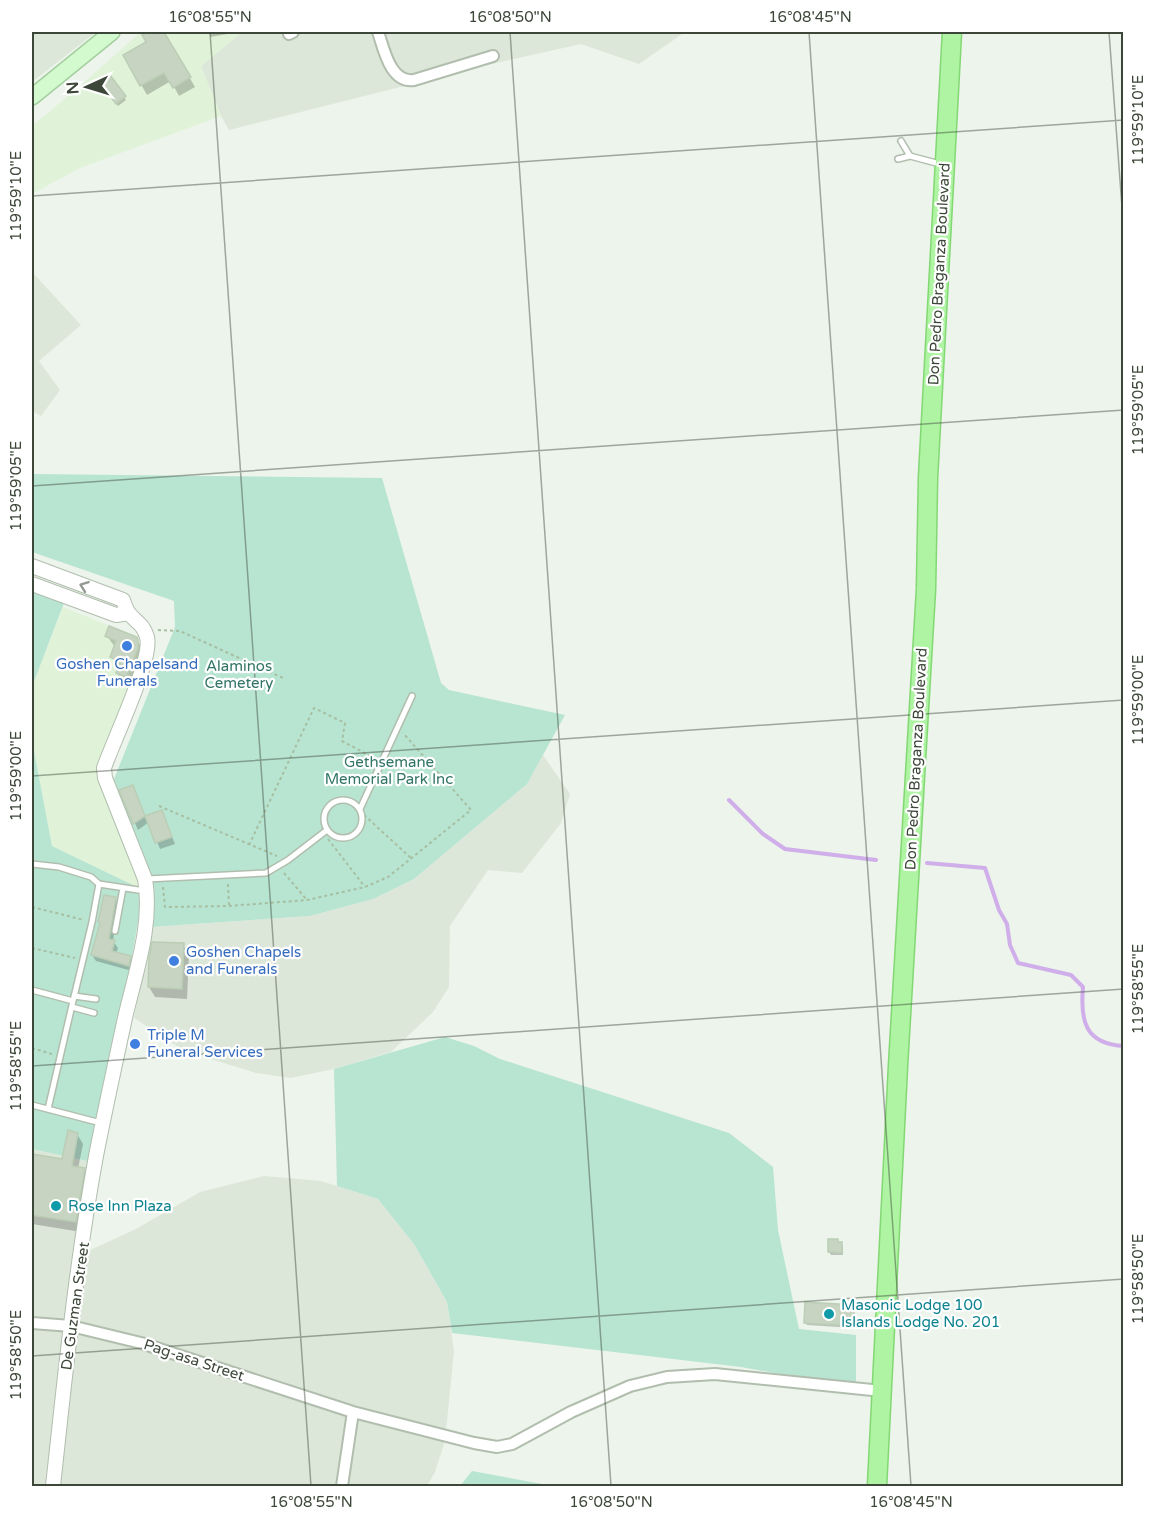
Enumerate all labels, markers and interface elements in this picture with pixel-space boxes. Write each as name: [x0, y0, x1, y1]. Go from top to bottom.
text: 16°08'55"N: [168, 8, 252, 26]
text: 16°08'50"N: [468, 8, 552, 26]
text: 16°08'45"N: [768, 8, 852, 26]
north arrow: [57, 57, 117, 117]
text: 119°59'10"E: [1129, 75, 1147, 165]
text: N: [63, 81, 83, 95]
text: 119°59'10"E: [7, 151, 25, 241]
street label: Don Pedro Braganza Boulevard: [924, 162, 954, 386]
text: 119°59'05"E: [1129, 365, 1147, 455]
text: 119°59'05"E: [7, 441, 25, 531]
one-way arrow: [79, 580, 90, 593]
marker: Goshen Chapelsand Funerals: [120, 639, 134, 653]
street label: Don Pedro Braganza Boulevard: [901, 647, 931, 871]
place label: Goshen Chapelsand Funerals: [56, 655, 198, 690]
text: 119°59'00"E: [1129, 655, 1147, 745]
park label: Alaminos Cemetery: [205, 657, 273, 692]
text: 119°59'00"E: [7, 731, 25, 821]
park label: Gethsemane Memorial Park Inc: [325, 753, 453, 788]
place label: Goshen Chapels and Funerals: [186, 943, 301, 978]
text: 119°58'55"E: [1129, 944, 1147, 1034]
marker: Goshen Chapels and Funerals: [167, 954, 181, 968]
text: 119°58'55"E: [7, 1021, 25, 1111]
place label: Triple M Funeral Services: [147, 1026, 263, 1061]
marker: Triple M Funeral Services: [128, 1037, 142, 1051]
place label: Rose Inn Plaza: [68, 1197, 172, 1215]
marker: Rose Inn Plaza: [49, 1199, 63, 1213]
text: 119°58'50"E: [1129, 1234, 1147, 1324]
street label: De Guzman Street: [57, 1240, 93, 1371]
place label: Masonic Lodge 100 Islands Lodge No. 201: [841, 1296, 1000, 1331]
marker: Masonic Lodge 100 Islands Lodge No. 201: [822, 1307, 836, 1321]
text: 119°58'50"E: [7, 1310, 25, 1400]
street label: Pag-asa Street: [142, 1335, 247, 1385]
text: 16°08'55"N: [269, 1493, 353, 1511]
text: 16°08'50"N: [569, 1493, 653, 1511]
text: 16°08'45"N: [869, 1493, 953, 1511]

